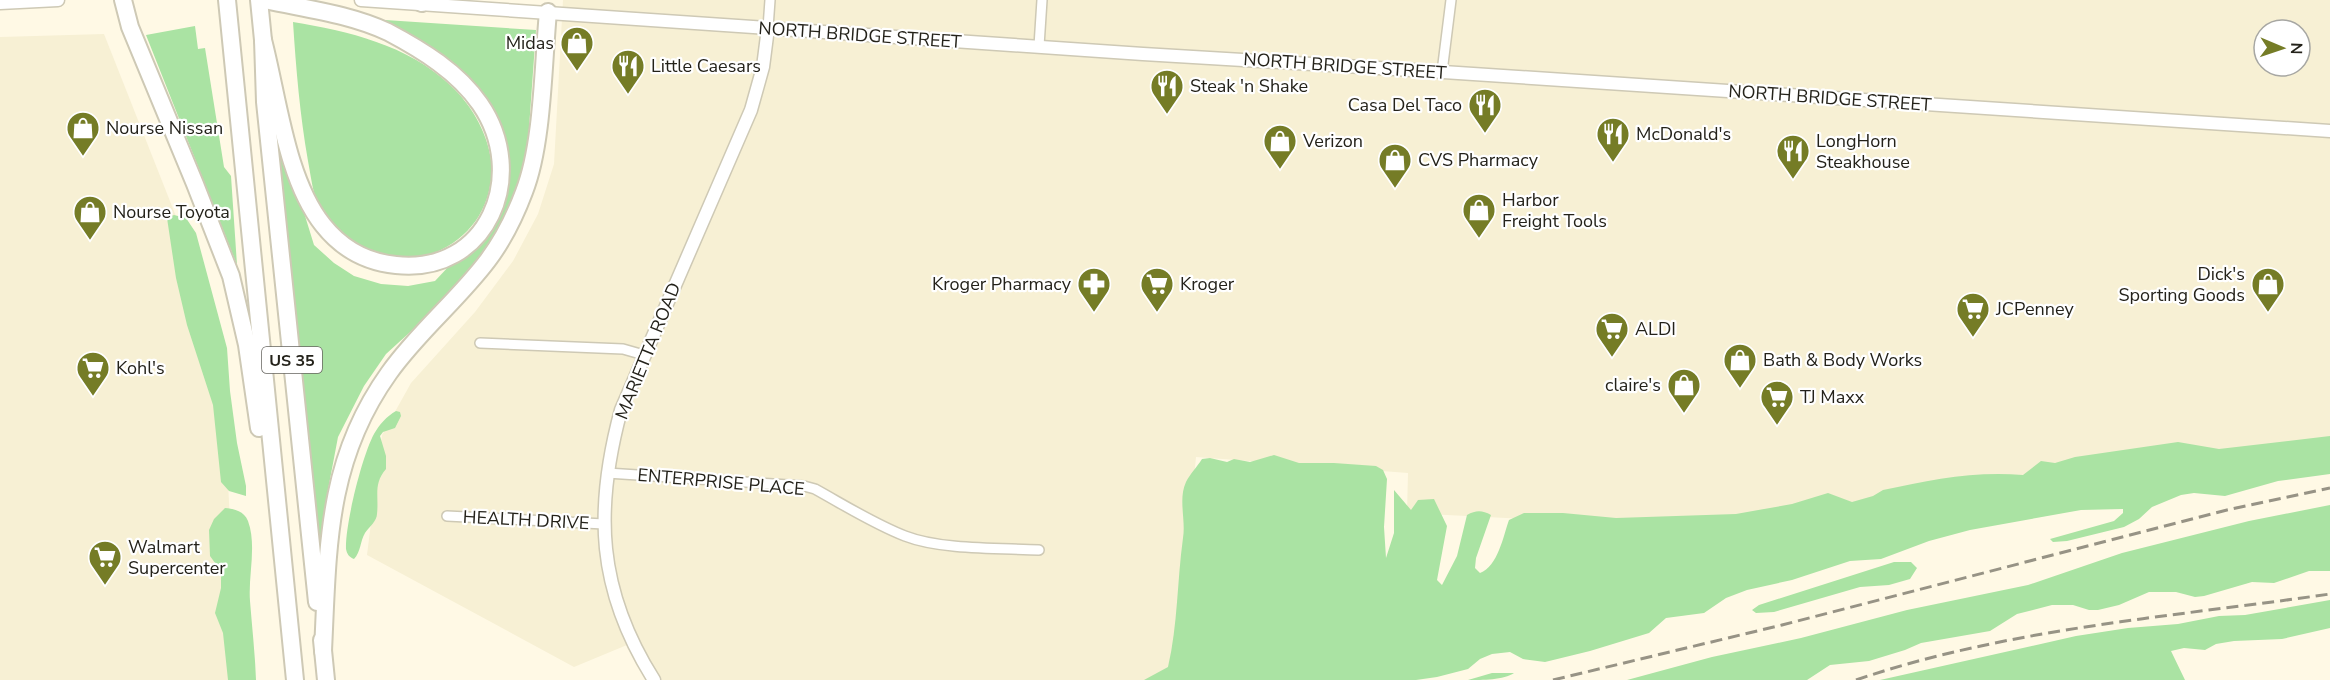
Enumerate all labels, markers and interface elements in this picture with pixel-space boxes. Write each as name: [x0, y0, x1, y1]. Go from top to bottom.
street label: NORTH BRIDGE STREET: [758, 16, 963, 54]
north arrow: [2252, 18, 2312, 78]
shop icon: Midas: [559, 25, 595, 72]
place label: Midas: [506, 31, 554, 55]
text: N: [2285, 42, 2307, 55]
street label: NORTH BRIDGE STREET: [1243, 47, 1448, 85]
restaurant icon: Little Caesars: [610, 48, 646, 95]
place label: Little Caesars: [651, 54, 761, 78]
restaurant icon: Steak 'n Shake: [1149, 68, 1185, 115]
place label: Steak 'n Shake: [1190, 74, 1308, 98]
street label: NORTH BRIDGE STREET: [1728, 79, 1933, 117]
restaurant icon: Casa Del Taco: [1467, 87, 1503, 134]
place label: Casa Del Taco: [1348, 93, 1462, 117]
shop icon: Nourse Nissan: [65, 110, 101, 157]
place label: Nourse Nissan: [106, 116, 223, 140]
restaurant icon: McDonald's: [1595, 116, 1631, 163]
place label: McDonald's: [1636, 122, 1731, 146]
shop icon: Verizon: [1262, 123, 1298, 170]
place label: Verizon: [1302, 129, 1363, 153]
place label: LongHorn Steakhouse: [1816, 129, 1910, 174]
restaurant icon: LongHorn Steakhouse: [1775, 133, 1811, 180]
shop icon: CVS Pharmacy: [1377, 142, 1413, 189]
place label: CVS Pharmacy: [1418, 148, 1539, 172]
place label: Harbor Freight Tools: [1502, 188, 1607, 233]
shop icon: Harbor Freight Tools: [1461, 192, 1497, 239]
shop icon: Nourse Toyota: [72, 194, 108, 241]
place label: Nourse Toyota: [113, 200, 230, 224]
place label: Dick's Sporting Goods: [2118, 262, 2245, 307]
pharmacy icon: Kroger Pharmacy: [1076, 266, 1112, 313]
supermarket icon: Kroger: [1139, 266, 1175, 313]
shop icon: Dick's Sporting Goods: [2250, 266, 2286, 313]
place label: Kroger Pharmacy: [932, 272, 1072, 296]
place label: Kroger: [1180, 272, 1235, 296]
street label: MARIETTA ROAD: [610, 279, 686, 423]
supermarket icon: JCPenney: [1955, 291, 1991, 338]
place label: JCPenney: [1995, 297, 2074, 321]
supermarket icon: ALDI: [1594, 311, 1630, 358]
place label: ALDI: [1635, 317, 1676, 341]
shop icon: Bath & Body Works: [1722, 342, 1758, 389]
road number: US 35: [262, 347, 322, 373]
place label: Bath & Body Works: [1763, 348, 1922, 372]
supermarket icon: Kohl's: [75, 350, 111, 397]
place label: Kohl's: [116, 356, 165, 380]
shop icon: claire's: [1666, 367, 1702, 414]
place label: claire's: [1605, 373, 1661, 397]
supermarket icon: TJ Maxx: [1759, 379, 1795, 426]
place label: TJ Maxx: [1800, 385, 1865, 409]
street label: ENTERPRISE PLACE: [636, 463, 806, 501]
street label: HEALTH DRIVE: [462, 505, 590, 535]
place label: Walmart Supercenter: [128, 535, 226, 580]
supermarket icon: Walmart Supercenter: [87, 539, 123, 586]

